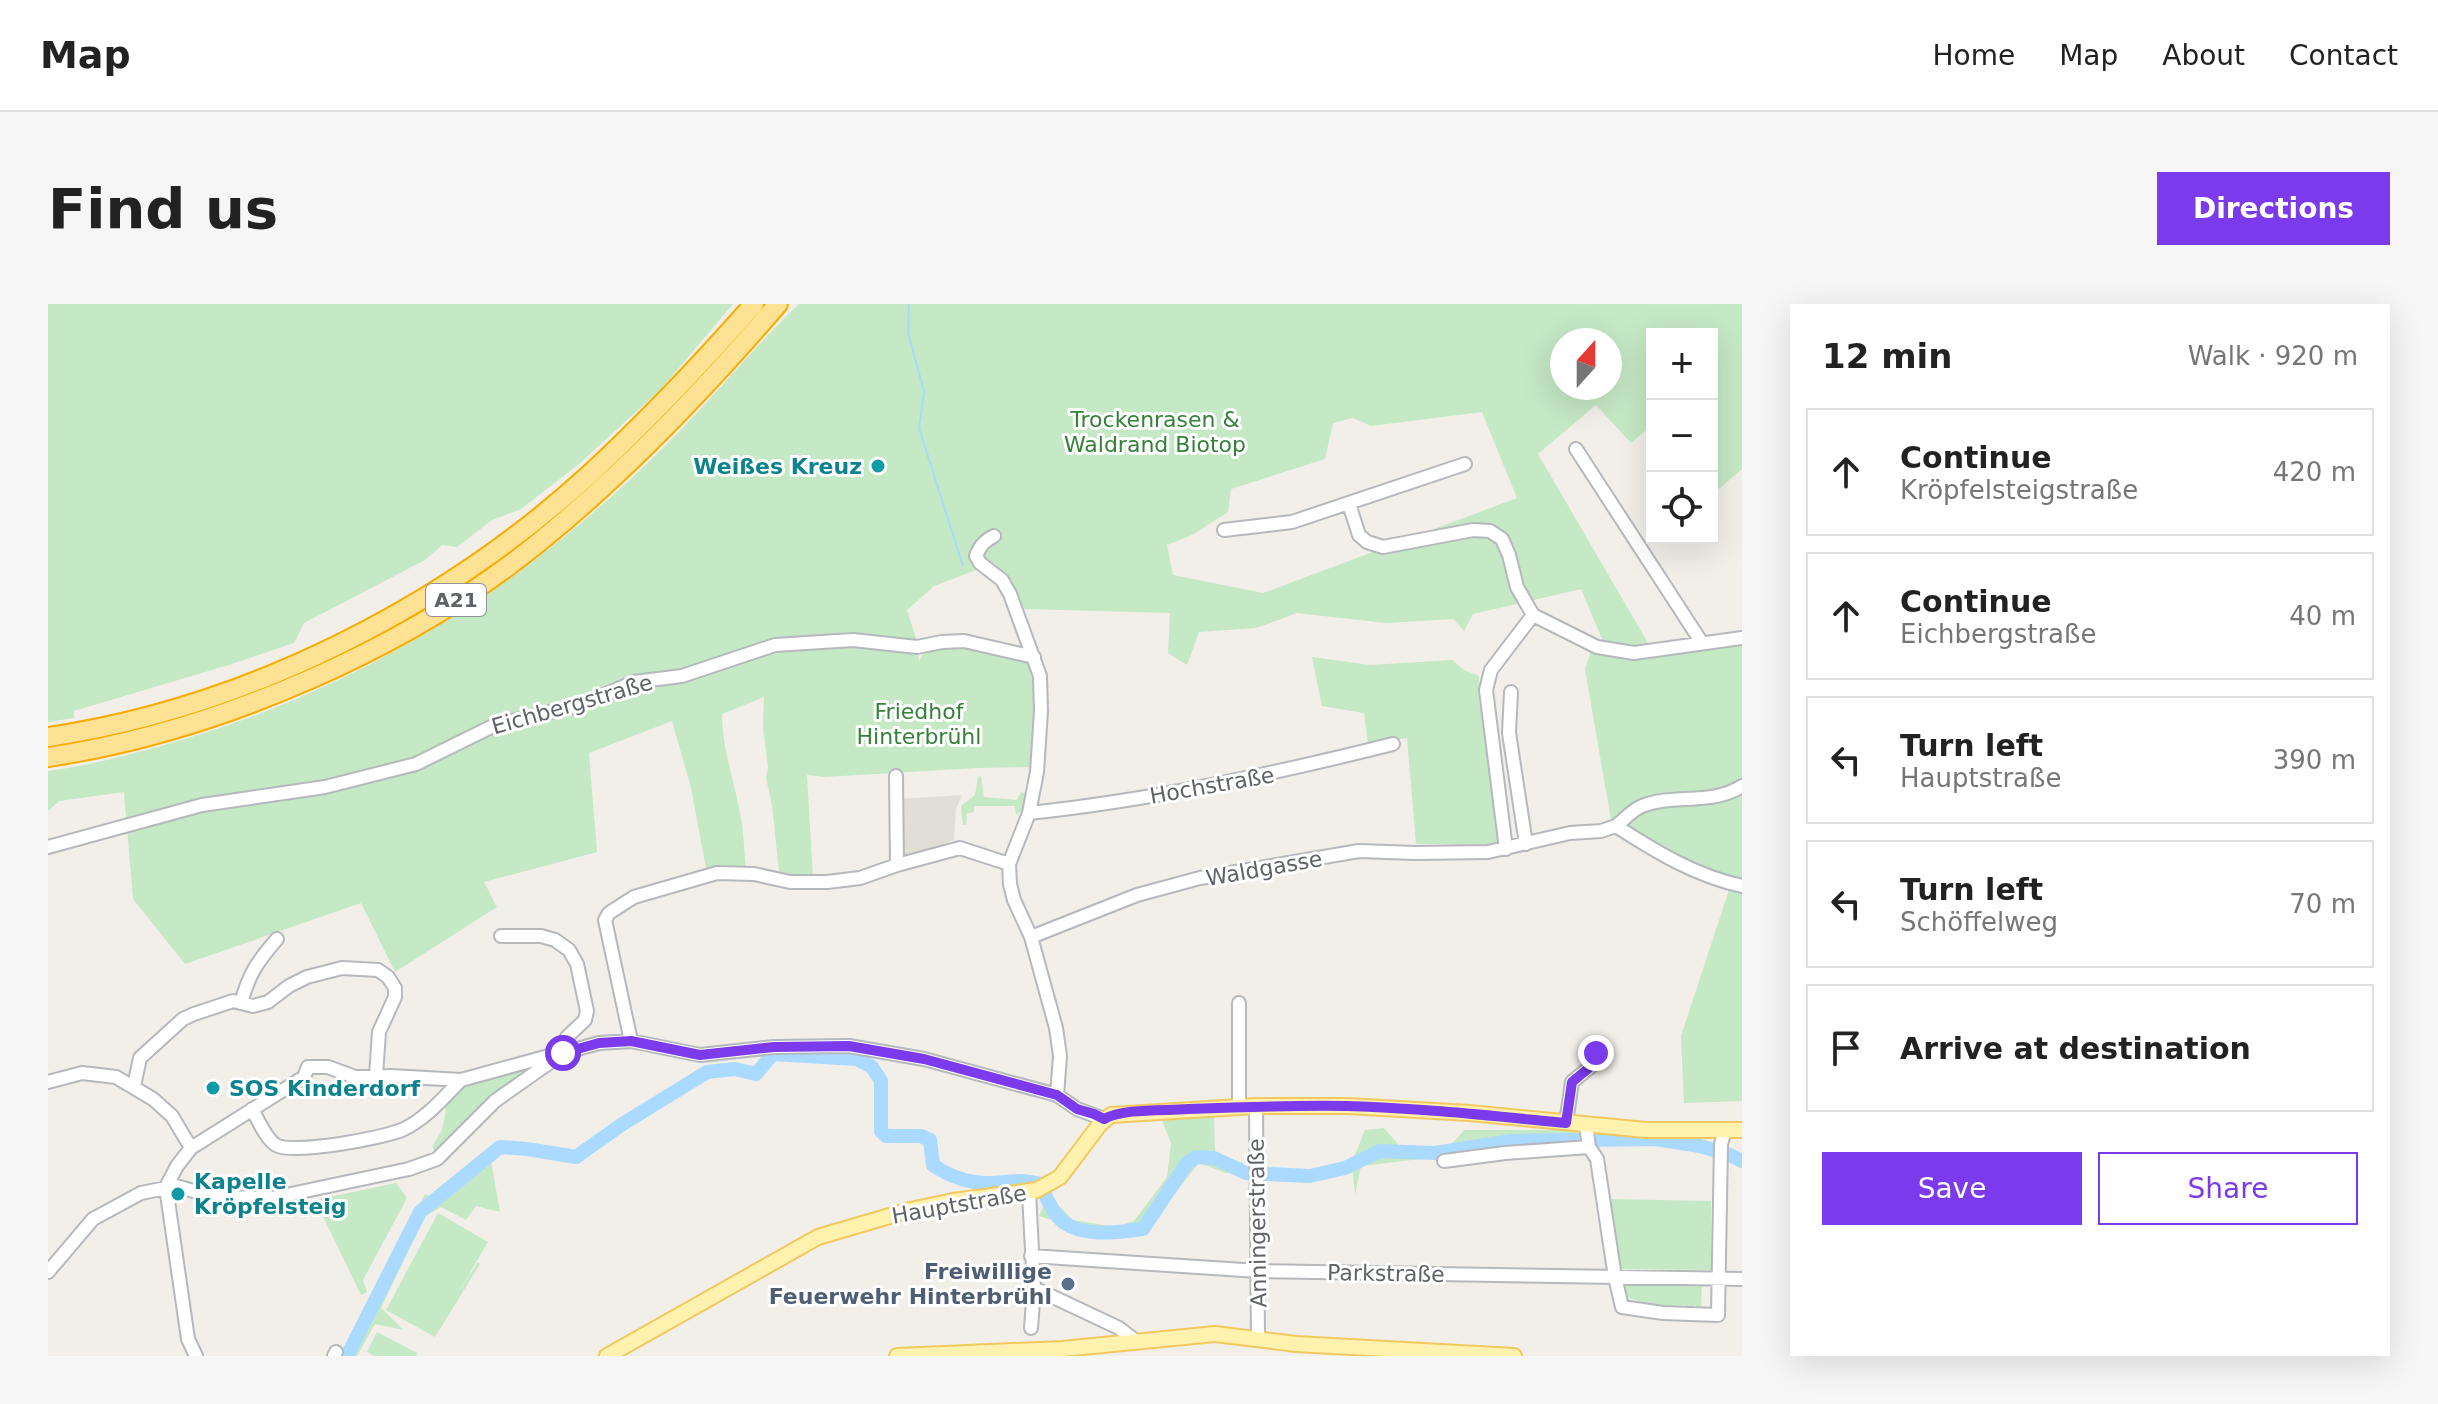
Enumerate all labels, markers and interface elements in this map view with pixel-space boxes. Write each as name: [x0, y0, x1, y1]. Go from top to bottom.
text: Map: [40, 33, 131, 77]
text: Home: [1932, 39, 2015, 72]
text: Map: [2059, 39, 2118, 72]
text: About: [2162, 39, 2245, 72]
text: Contact: [2289, 39, 2398, 72]
button: Directions: [2157, 172, 2390, 245]
text: Find us: [48, 176, 278, 241]
north arrow: [1550, 328, 1622, 400]
map controls: [1646, 328, 1718, 544]
button: +: [1646, 328, 1718, 400]
text: 12 min: [1822, 336, 1952, 376]
text: Walk · 920 m: [2188, 341, 2358, 371]
button: −: [1646, 400, 1718, 472]
park label: Trockenrasen & Waldrand Biotop: [1064, 407, 1246, 457]
text: Continue: [1900, 440, 2052, 475]
icon: ahead: [1824, 450, 1868, 494]
place label: Weißes Kreuz: [693, 454, 862, 479]
marker: Weißes Kreuz: [869, 457, 887, 475]
text: 420 m: [2273, 457, 2356, 487]
button: locate: [1646, 472, 1718, 544]
text: Kröpfelsteigstraße: [1900, 475, 2138, 505]
road number: A21: [426, 584, 486, 616]
text: Continue: [1900, 584, 2052, 619]
icon: ahead: [1824, 594, 1868, 638]
text: 40 m: [2289, 601, 2356, 631]
text: Eichbergstraße: [1900, 619, 2096, 649]
street label: Eichbergstraße: [489, 670, 655, 739]
park label: Friedhof Hinterbrühl: [857, 699, 981, 749]
text: Turn left: [1900, 728, 2043, 763]
icon: left: [1824, 738, 1868, 782]
text: 390 m: [2273, 745, 2356, 775]
street label: Hochstraße: [1148, 762, 1276, 809]
text: Hauptstraße: [1900, 763, 2061, 793]
street label: Waldgasse: [1204, 846, 1324, 891]
text: Turn left: [1900, 872, 2043, 907]
icon: left: [1824, 882, 1868, 926]
text: 70 m: [2289, 889, 2356, 919]
text: Schöffelweg: [1900, 907, 2058, 937]
icon: arrive: [1824, 1026, 1868, 1070]
text: Arrive at destination: [1900, 1031, 2251, 1066]
route start: [545, 1035, 581, 1071]
route end: [1578, 1035, 1614, 1071]
place label: SOS Kinderdorf: [229, 1076, 421, 1101]
marker: SOS Kinderdorf: [204, 1079, 222, 1097]
street label: Anningerstraße: [1244, 1138, 1271, 1308]
button: Save: [1822, 1152, 2082, 1225]
button: Share: [2098, 1152, 2358, 1225]
place label: Kapelle Kröpfelsteig: [194, 1169, 347, 1219]
street label: Hauptstraße: [890, 1180, 1029, 1229]
marker: Kapelle Kröpfelsteig: [169, 1185, 187, 1203]
place label: Freiwillige Feuerwehr Hinterbrühl: [769, 1259, 1052, 1309]
street label: Parkstraße: [1327, 1260, 1445, 1287]
marker: Freiwillige Feuerwehr Hinterbrühl: [1059, 1275, 1077, 1293]

